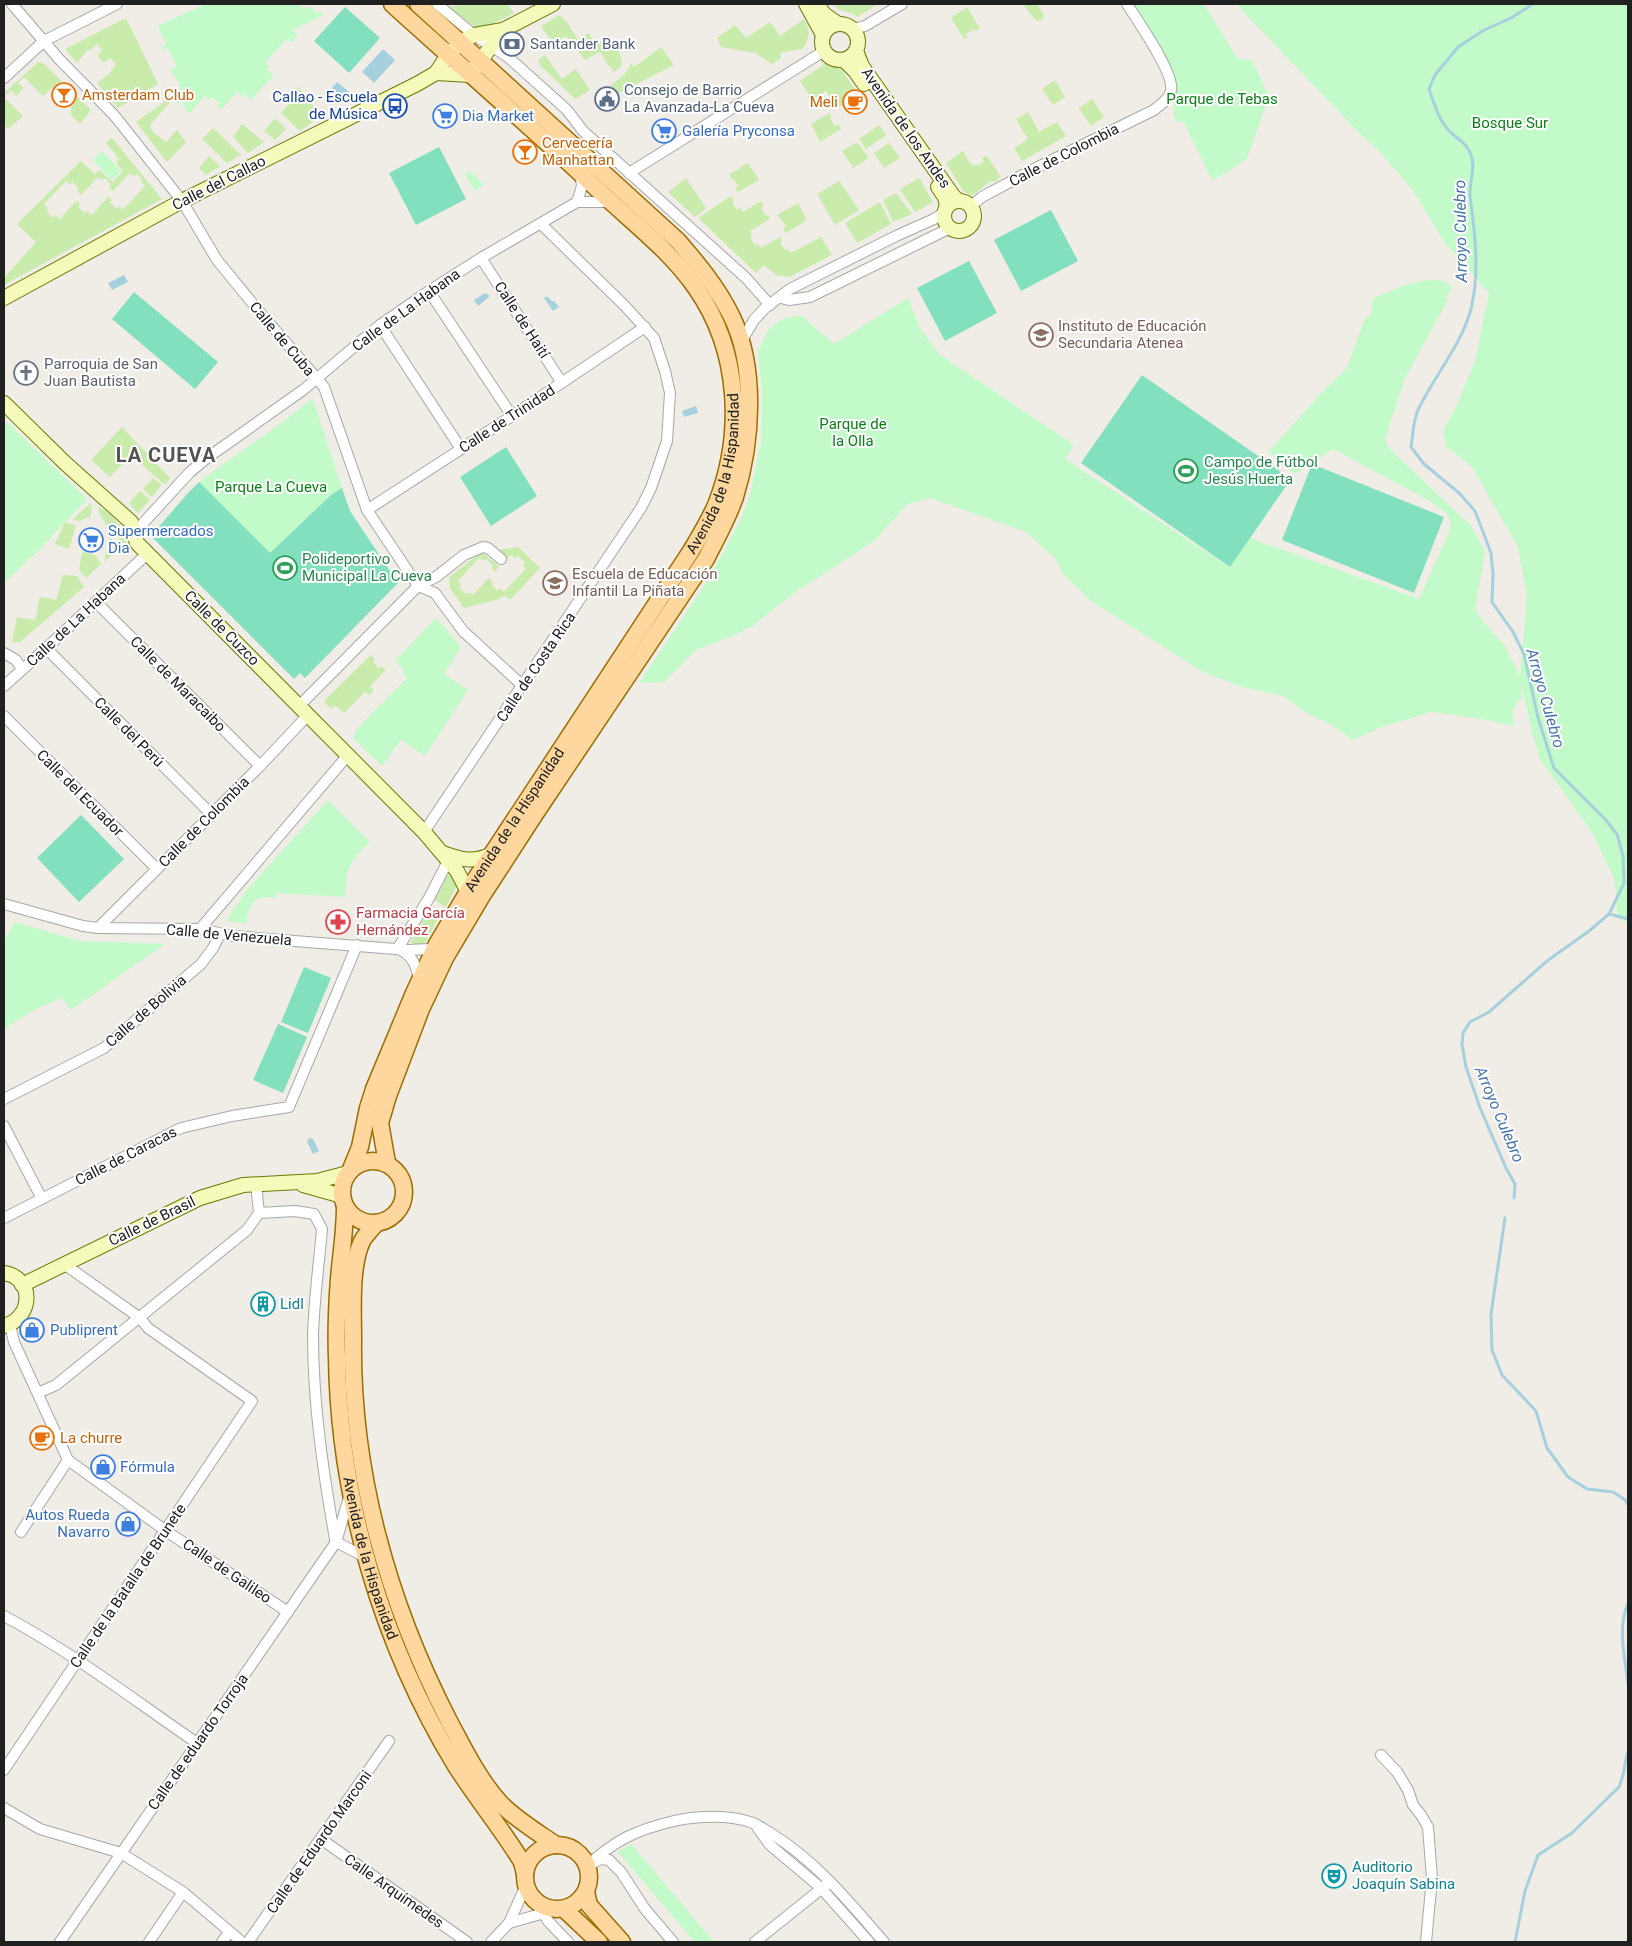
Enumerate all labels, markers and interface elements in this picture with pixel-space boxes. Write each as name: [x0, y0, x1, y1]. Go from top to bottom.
bank icon: Santander Bank: [499, 31, 525, 57]
place label: Santander Bank: [530, 35, 636, 53]
street label: Avenida de los Andes: [858, 64, 954, 192]
place label: Consejo de Barrio La Avanzada-La Cueva: [624, 81, 775, 116]
bar icon: Amsterdam Club: [51, 82, 77, 108]
place label: Amsterdam Club: [82, 86, 194, 104]
public building icon: Consejo de Barrio La Avanzada-La Cueva: [594, 86, 620, 112]
place label: Callao - Escuela de Música: [272, 88, 378, 123]
cafe icon: Meli: [842, 89, 868, 115]
park label: Parque de Tebas: [1166, 90, 1278, 108]
bus stop icon: Callao - Escuela de Música: [382, 93, 408, 119]
place label: Meli: [810, 93, 838, 111]
supermarket icon: Dia Market: [432, 103, 458, 129]
place label: Dia Market: [462, 107, 534, 125]
park label: Bosque Sur: [1472, 114, 1548, 132]
supermarket icon: Galería Pryconsa: [651, 118, 677, 144]
street label: Calle de Colombia: [1006, 120, 1122, 190]
place label: Galería Pryconsa: [682, 122, 795, 140]
place label: Cervecería Manhattan: [542, 134, 614, 169]
bar icon: Cervecería Manhattan: [512, 139, 538, 165]
street label: Calle del Callao: [169, 152, 269, 214]
water label: Arroyo Culebro: [1450, 179, 1471, 283]
street label: Calle de La Habana: [349, 265, 463, 355]
street label: Calle de Haití: [490, 278, 554, 363]
street label: Calle de Cuba: [246, 298, 318, 380]
place label: Instituto de Educación Secundaria Atenea: [1058, 317, 1206, 352]
school or university icon: Instituto de Educación Secundaria Atenea: [1028, 322, 1054, 348]
place label: Parroquia de San Juan Bautista: [44, 355, 158, 390]
church icon: Parroquia de San Juan Bautista: [13, 360, 39, 386]
street label: Calle de Trinidad: [456, 381, 558, 457]
street label: Avenida de la Hispanidad: [682, 392, 743, 557]
park label: Parque de la Olla: [819, 415, 887, 450]
district label: LA CUEVA: [116, 443, 216, 467]
place label: Campo de Fútbol Jesús Huerta: [1204, 453, 1318, 488]
sports icon: Campo de Fútbol Jesús Huerta: [1173, 458, 1199, 484]
park label: Parque La Cueva: [215, 478, 327, 496]
place label: Supermercados Dia: [108, 522, 213, 557]
supermarket icon: Supermercados Dia: [78, 527, 104, 553]
place label: Polideportivo Municipal La Cueva: [302, 550, 432, 585]
sports icon: Polideportivo Municipal La Cueva: [272, 555, 298, 581]
place label: Escuela de Educación Infantil La Piñata: [572, 565, 717, 600]
street label: Calle de La Habana: [23, 569, 129, 671]
school or university icon: Escuela de Educación Infantil La Piñata: [542, 570, 568, 596]
street label: Calle de Cuzco: [181, 587, 263, 669]
street label: Calle de Costa Rica: [493, 609, 579, 725]
street label: Calle de Maracaibo: [126, 632, 230, 736]
water label: Arroyo Culebro: [1522, 645, 1569, 750]
street label: Calle del Perú: [90, 693, 168, 771]
street label: Avenida de la Hispanidad: [461, 745, 568, 895]
street label: Calle del Ecuador: [33, 746, 127, 840]
street label: Calle de Colombia: [155, 773, 253, 871]
place label: Farmacia García Hernández: [356, 904, 465, 939]
pharmacy icon: Farmacia García Hernández: [325, 909, 351, 935]
street label: Calle de Venezuela: [165, 921, 293, 949]
street label: Calle de Bolivia: [102, 971, 190, 1051]
water label: Arroyo Culebro: [1470, 1062, 1528, 1165]
street label: Calle de Caracas: [72, 1123, 180, 1189]
street label: Calle de Brasil: [106, 1192, 198, 1250]
building icon: Lidl: [250, 1291, 276, 1317]
place label: Lidl: [280, 1295, 304, 1313]
shop icon: Publiprent: [19, 1317, 45, 1343]
place label: Publiprent: [50, 1321, 118, 1339]
cafe icon: La churre: [29, 1425, 55, 1451]
place label: La churre: [60, 1429, 122, 1447]
shop icon: Fórmula: [90, 1454, 116, 1480]
place label: Fórmula: [120, 1458, 175, 1476]
street label: Avenida de la Hispanidad: [339, 1475, 402, 1642]
street label: Calle de la Batalla de Brunete: [66, 1500, 190, 1672]
place label: Autos Rueda Navarro: [25, 1506, 110, 1541]
shop icon: Autos Rueda Navarro: [115, 1511, 141, 1537]
street label: Calle de Galileo: [179, 1535, 275, 1607]
street label: Calle de eduardo Torroja: [144, 1670, 252, 1814]
street label: Calle de Eduardo Marconi: [263, 1767, 375, 1917]
street label: Calle Arquímedes: [341, 1850, 447, 1932]
place label: Auditorio Joaquín Sabina: [1352, 1858, 1455, 1893]
theatre icon: Auditorio Joaquín Sabina: [1321, 1863, 1347, 1889]

